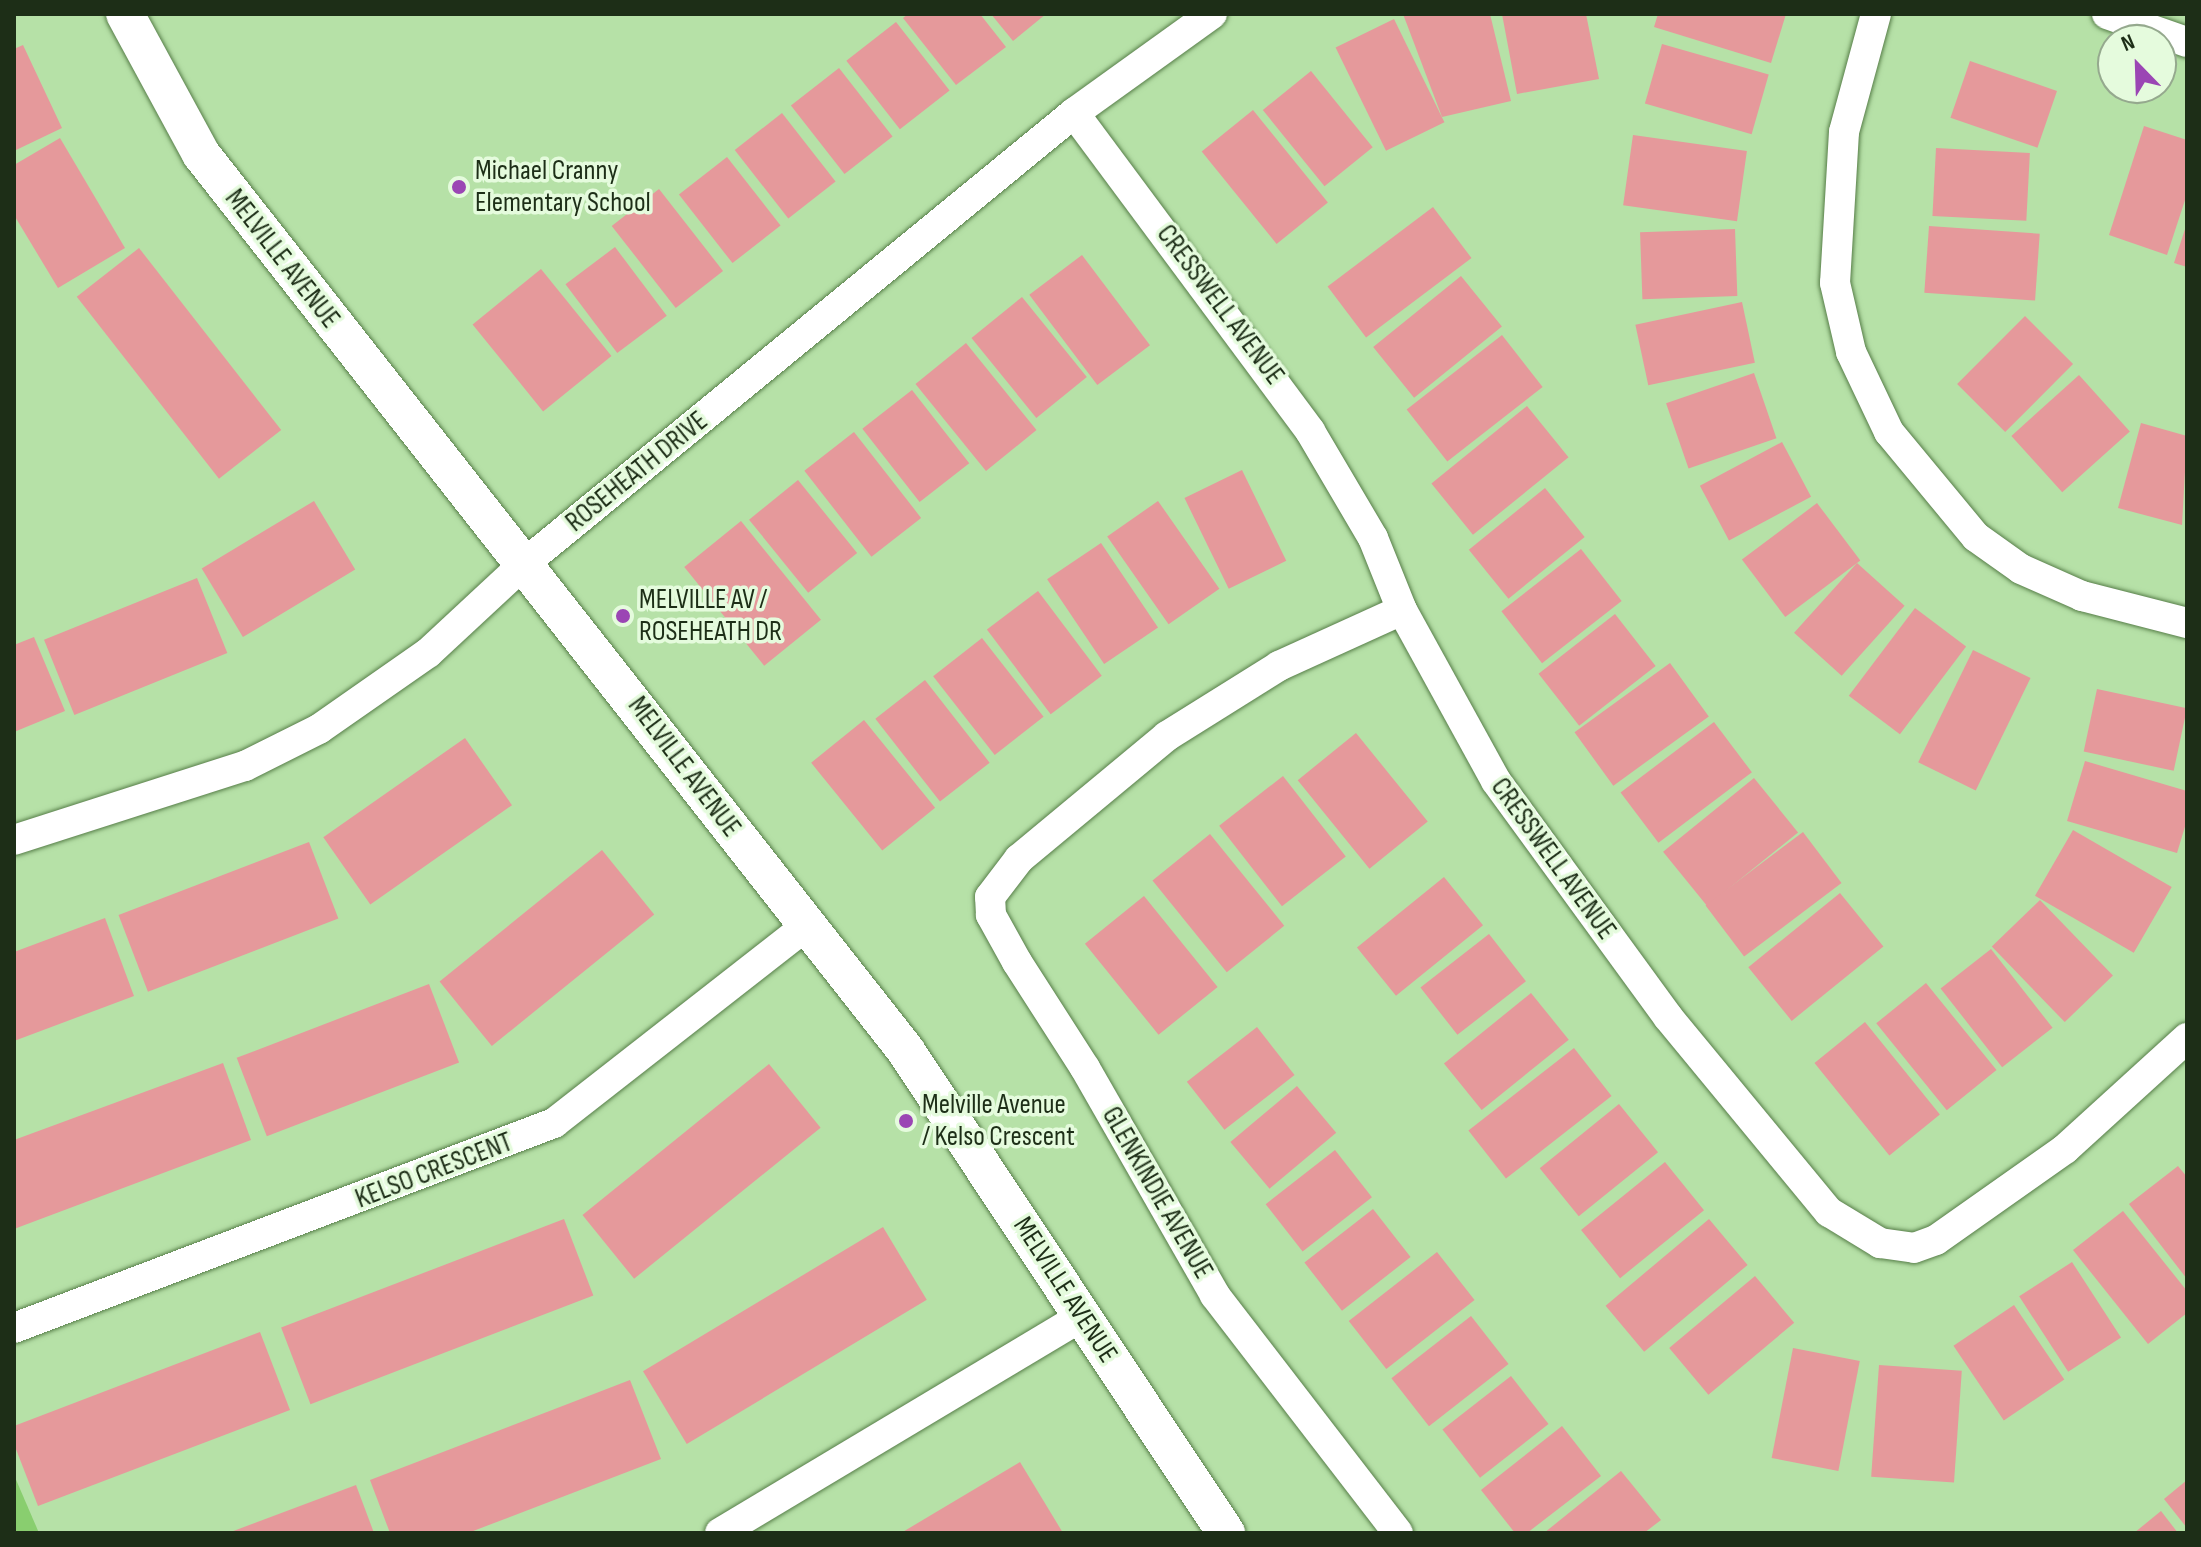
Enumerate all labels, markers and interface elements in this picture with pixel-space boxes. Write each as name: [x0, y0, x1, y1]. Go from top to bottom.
north arrow: [2097, 24, 2177, 104]
text: N: [2118, 29, 2139, 58]
place label: Michael Cranny Elementary School: [475, 154, 651, 220]
marker: Michael Cranny Elementary School: [450, 178, 468, 196]
street label: MELVILLE AVENUE: [217, 183, 347, 335]
street label: CRESSWELL AVENUE: [1149, 218, 1291, 392]
street label: ROSEHEATH DRIVE: [559, 405, 715, 539]
place label: MELVILLE AV / ROSEHEATH DR: [639, 583, 782, 649]
marker: MELVILLE AV / ROSEHEATH DR: [614, 607, 632, 625]
street label: MELVILLE AVENUE: [620, 690, 748, 844]
street label: CRESSWELL AVENUE: [1483, 772, 1623, 946]
place label: Melville Avenue / Kelso Crescent: [922, 1088, 1075, 1154]
street label: GLENKINDIE AVENUE: [1094, 1101, 1220, 1285]
marker: Melville Avenue / Kelso Crescent: [897, 1112, 915, 1130]
street label: KELSO CRESCENT: [351, 1126, 517, 1216]
street label: MELVILLE AVENUE: [1005, 1211, 1125, 1369]

